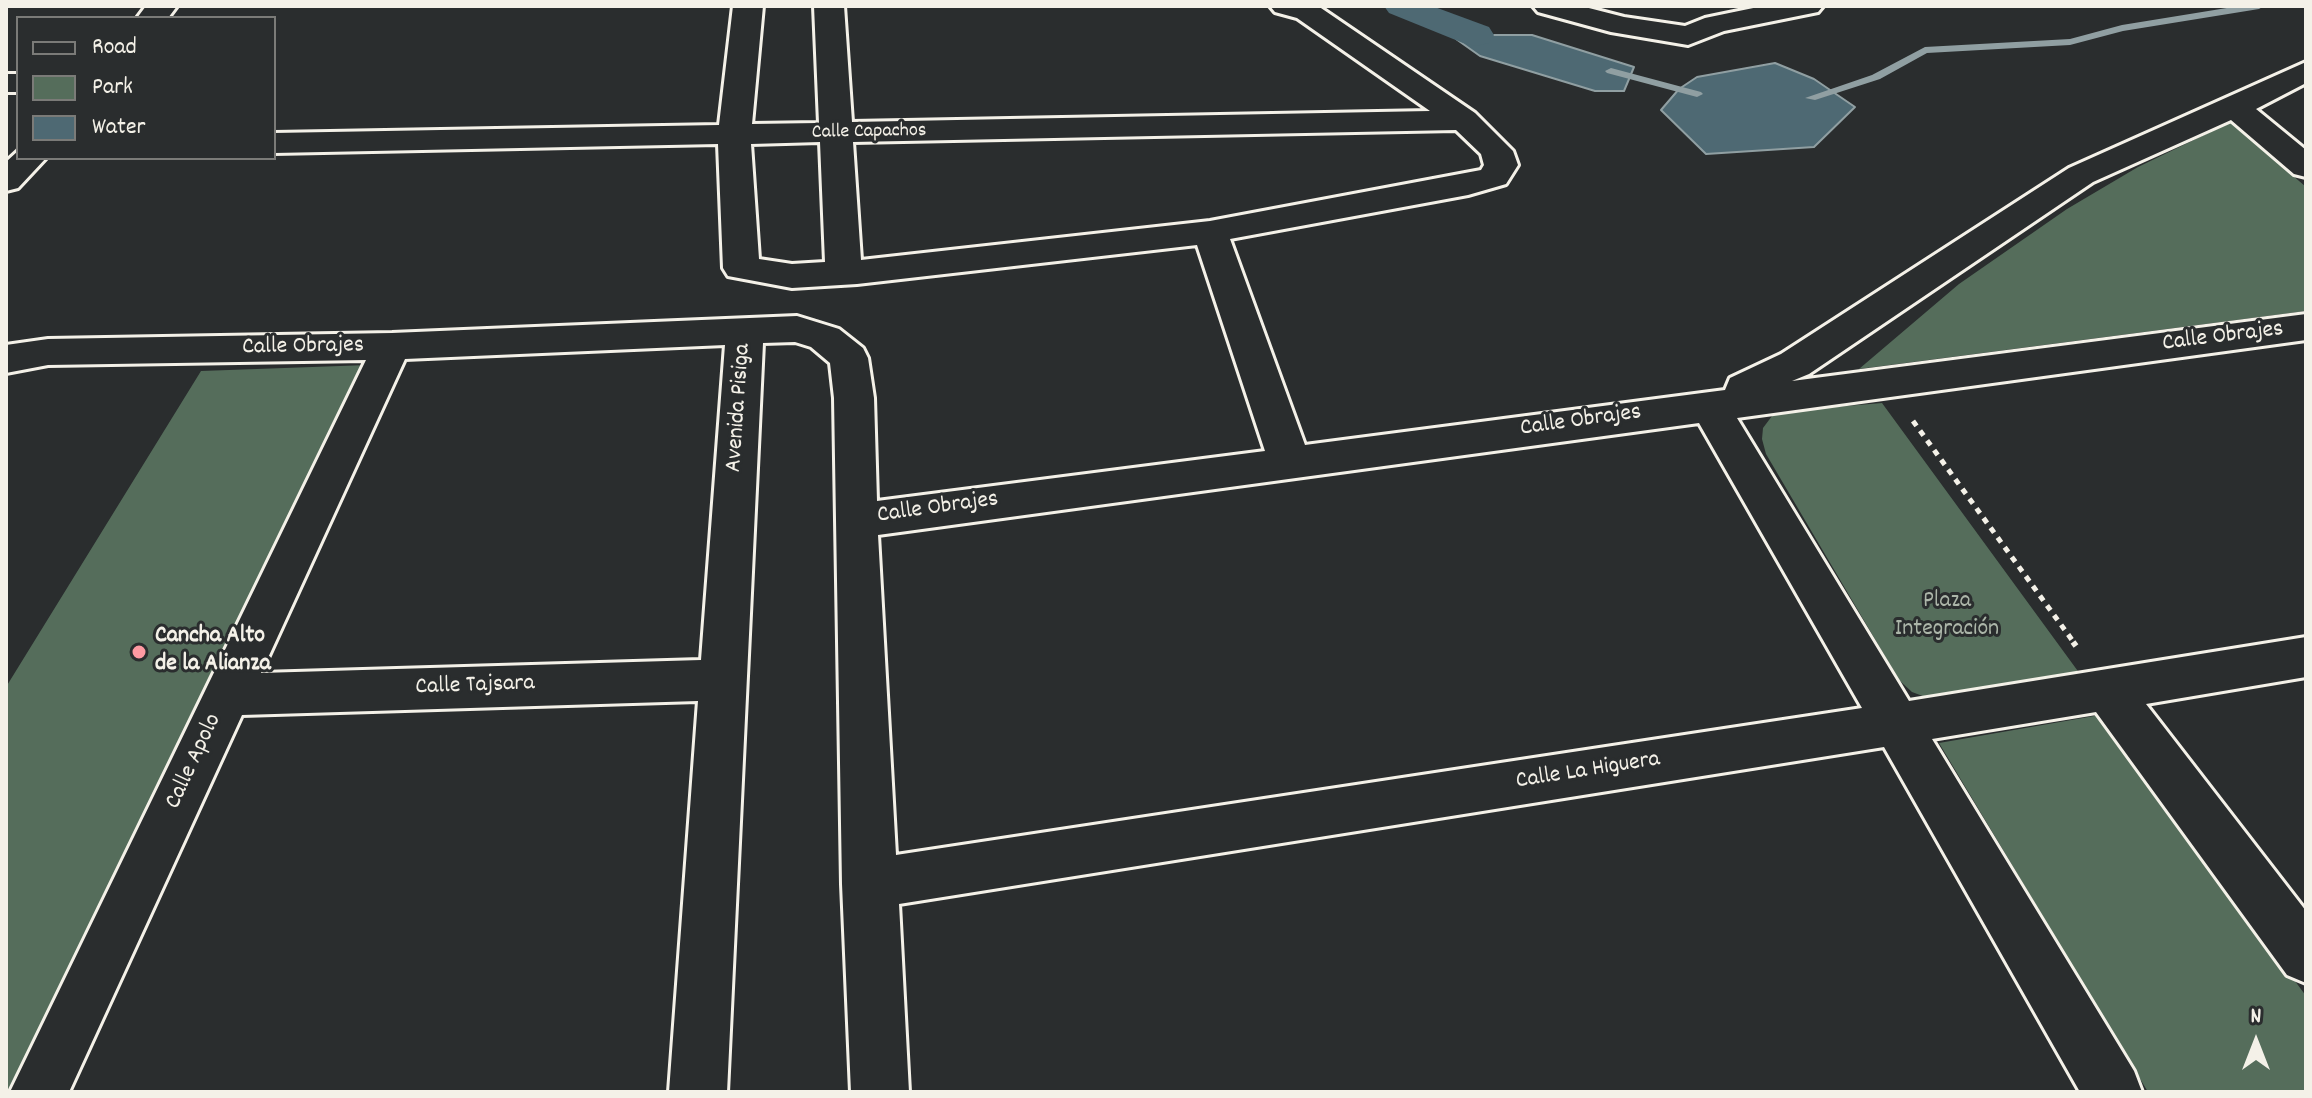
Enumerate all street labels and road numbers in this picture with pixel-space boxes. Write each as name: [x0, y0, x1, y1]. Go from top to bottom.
street label: Calle Capachos: [812, 120, 926, 146]
street label: Calle Obrajes: [2161, 316, 2285, 360]
street label: Calle Obrajes: [242, 333, 364, 363]
street label: Avenida Pisiga: [721, 343, 759, 473]
street label: Calle Obrajes: [1519, 399, 1643, 445]
street label: Calle Obrajes: [876, 486, 1000, 532]
street label: Calle Tajsara: [415, 671, 535, 703]
street label: Calle Apolo: [160, 710, 230, 814]
street label: Calle La Higuera: [1514, 746, 1662, 798]

